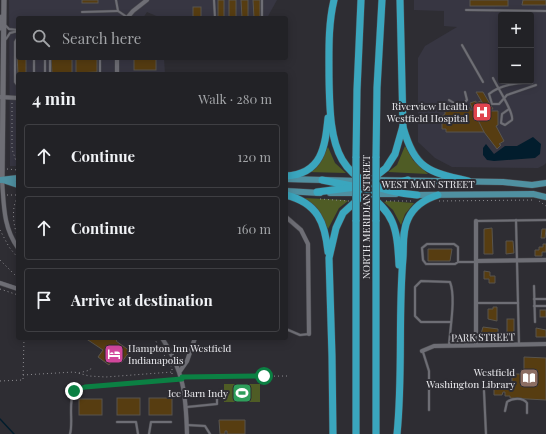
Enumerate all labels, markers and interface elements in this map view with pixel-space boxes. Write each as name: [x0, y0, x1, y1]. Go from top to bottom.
map controls: [498, 12, 534, 84]
button: +: [498, 12, 534, 48]
search box: [16, 16, 288, 60]
icon: search: [30, 27, 52, 49]
text: Search here: [62, 28, 141, 48]
button: −: [498, 48, 534, 84]
text: 4 min: [32, 87, 76, 109]
text: Walk · 280 m: [198, 90, 272, 107]
place label: Riverview Health Westfield Hospital: [386, 99, 468, 125]
hospital icon: Riverview Health Westfield Hospital: [471, 101, 493, 123]
icon: ahead: [33, 145, 55, 167]
text: Continue: [71, 146, 135, 166]
text: 120 m: [237, 148, 271, 165]
street label: NORTH MERIDIAN STREET: [359, 155, 373, 279]
street label: WEST MAIN STREET: [380, 177, 475, 191]
icon: ahead: [33, 217, 55, 239]
text: Continue: [71, 218, 135, 238]
text: 160 m: [237, 220, 271, 237]
icon: arrive: [33, 289, 55, 311]
text: Arrive at destination: [71, 290, 213, 310]
street label: PARK STREET: [451, 329, 515, 345]
place label: Hampton Inn Westfield Indianapolis: [128, 341, 232, 367]
hotel icon: Hampton Inn Westfield Indianapolis: [103, 343, 125, 365]
place label: Westfield Washington Library: [425, 365, 515, 391]
route start: [255, 367, 273, 385]
library icon: Westfield Washington Library: [518, 367, 540, 389]
route end: [65, 382, 83, 400]
sports icon: Ice Barn Indy: [231, 382, 253, 404]
place label: Ice Barn Indy: [168, 386, 228, 400]

